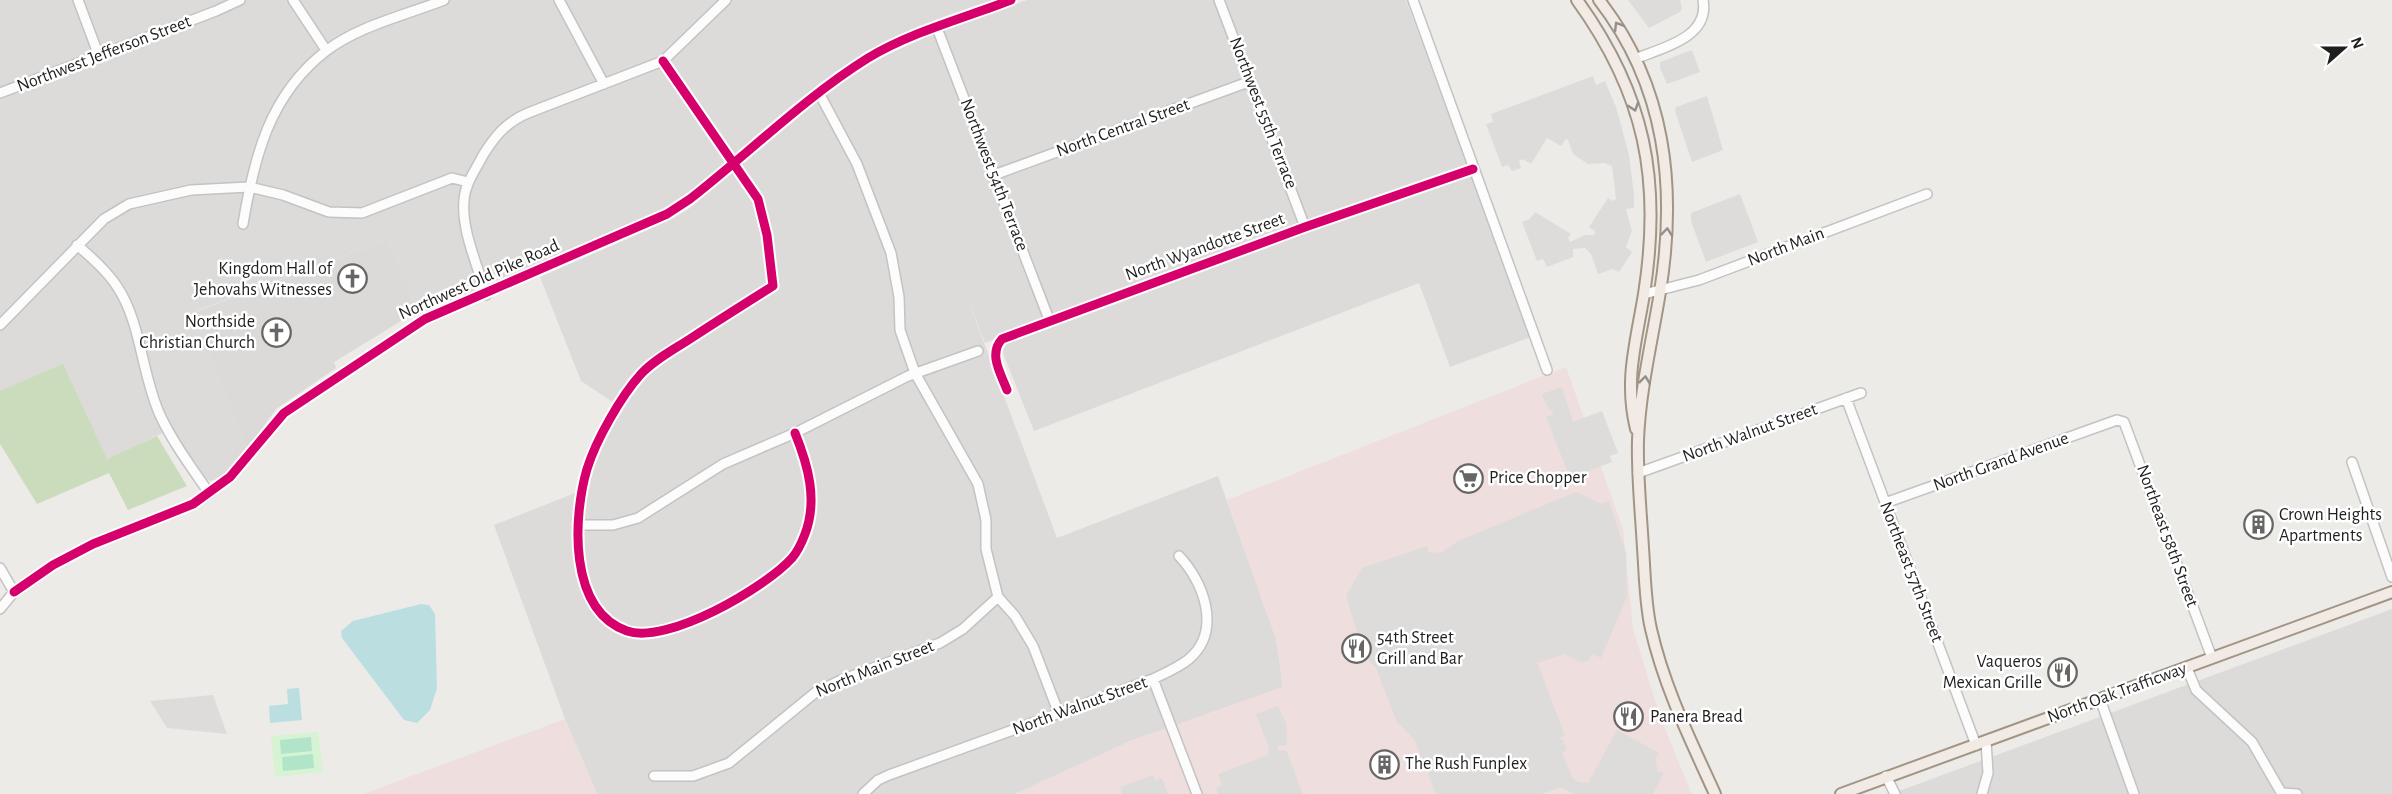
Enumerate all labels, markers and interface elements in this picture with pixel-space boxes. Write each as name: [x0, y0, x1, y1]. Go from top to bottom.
street label: Northwest Jefferson Street: [14, 12, 194, 96]
north arrow: [2314, 18, 2374, 78]
one-way arrow: [1613, 22, 1625, 32]
street label: Northwest 55th Terrace: [1226, 35, 1300, 191]
text: N: [2348, 35, 2367, 51]
street label: North Central Street: [1054, 95, 1192, 160]
street label: Northwest 54th Terrace: [957, 96, 1031, 254]
one-way arrow: [1627, 101, 1640, 112]
street label: North Wyandotte Street: [1123, 210, 1287, 284]
street label: North Main: [1745, 224, 1827, 270]
one-way arrow: [1660, 227, 1673, 237]
street label: Northwest Old Pike Road: [396, 236, 562, 324]
place label: Kingdom Hall of Jehovahs Witnesses: [194, 260, 334, 299]
church icon: Kingdom Hall of Jehovahs Witnesses: [337, 263, 369, 295]
place label: Northside Christian Church: [139, 313, 255, 352]
church icon: Northside Christian Church: [260, 316, 292, 348]
one-way arrow: [1638, 376, 1650, 385]
street label: North Walnut Street: [1680, 400, 1820, 466]
street label: North Grand Avenue: [1931, 429, 2071, 495]
supermarket icon: Price Chopper: [1452, 462, 1484, 494]
street label: Northeast 58th Street: [2133, 462, 2201, 610]
place label: Price Chopper: [1489, 469, 1587, 487]
street label: Northeast 57th Street: [1876, 499, 1946, 645]
place label: Crown Heights Apartments: [2279, 506, 2382, 545]
building icon: Crown Heights Apartments: [2242, 509, 2274, 541]
place label: 54th Street Grill and Bar: [1377, 629, 1463, 668]
restaurant icon: 54th Street Grill and Bar: [1340, 632, 1372, 664]
street label: North Main Street: [813, 637, 937, 701]
place label: Vaqueros Mexican Grille: [1943, 653, 2042, 692]
restaurant icon: Vaqueros Mexican Grille: [2047, 656, 2079, 688]
street label: North Oak Trafficway: [2045, 659, 2189, 727]
street label: North Walnut Street: [1010, 673, 1150, 739]
restaurant icon: Panera Bread: [1613, 701, 1645, 733]
place label: Panera Bread: [1650, 708, 1743, 726]
building icon: The Rush Funplex: [1368, 748, 1400, 780]
place label: The Rush Funplex: [1405, 755, 1527, 773]

